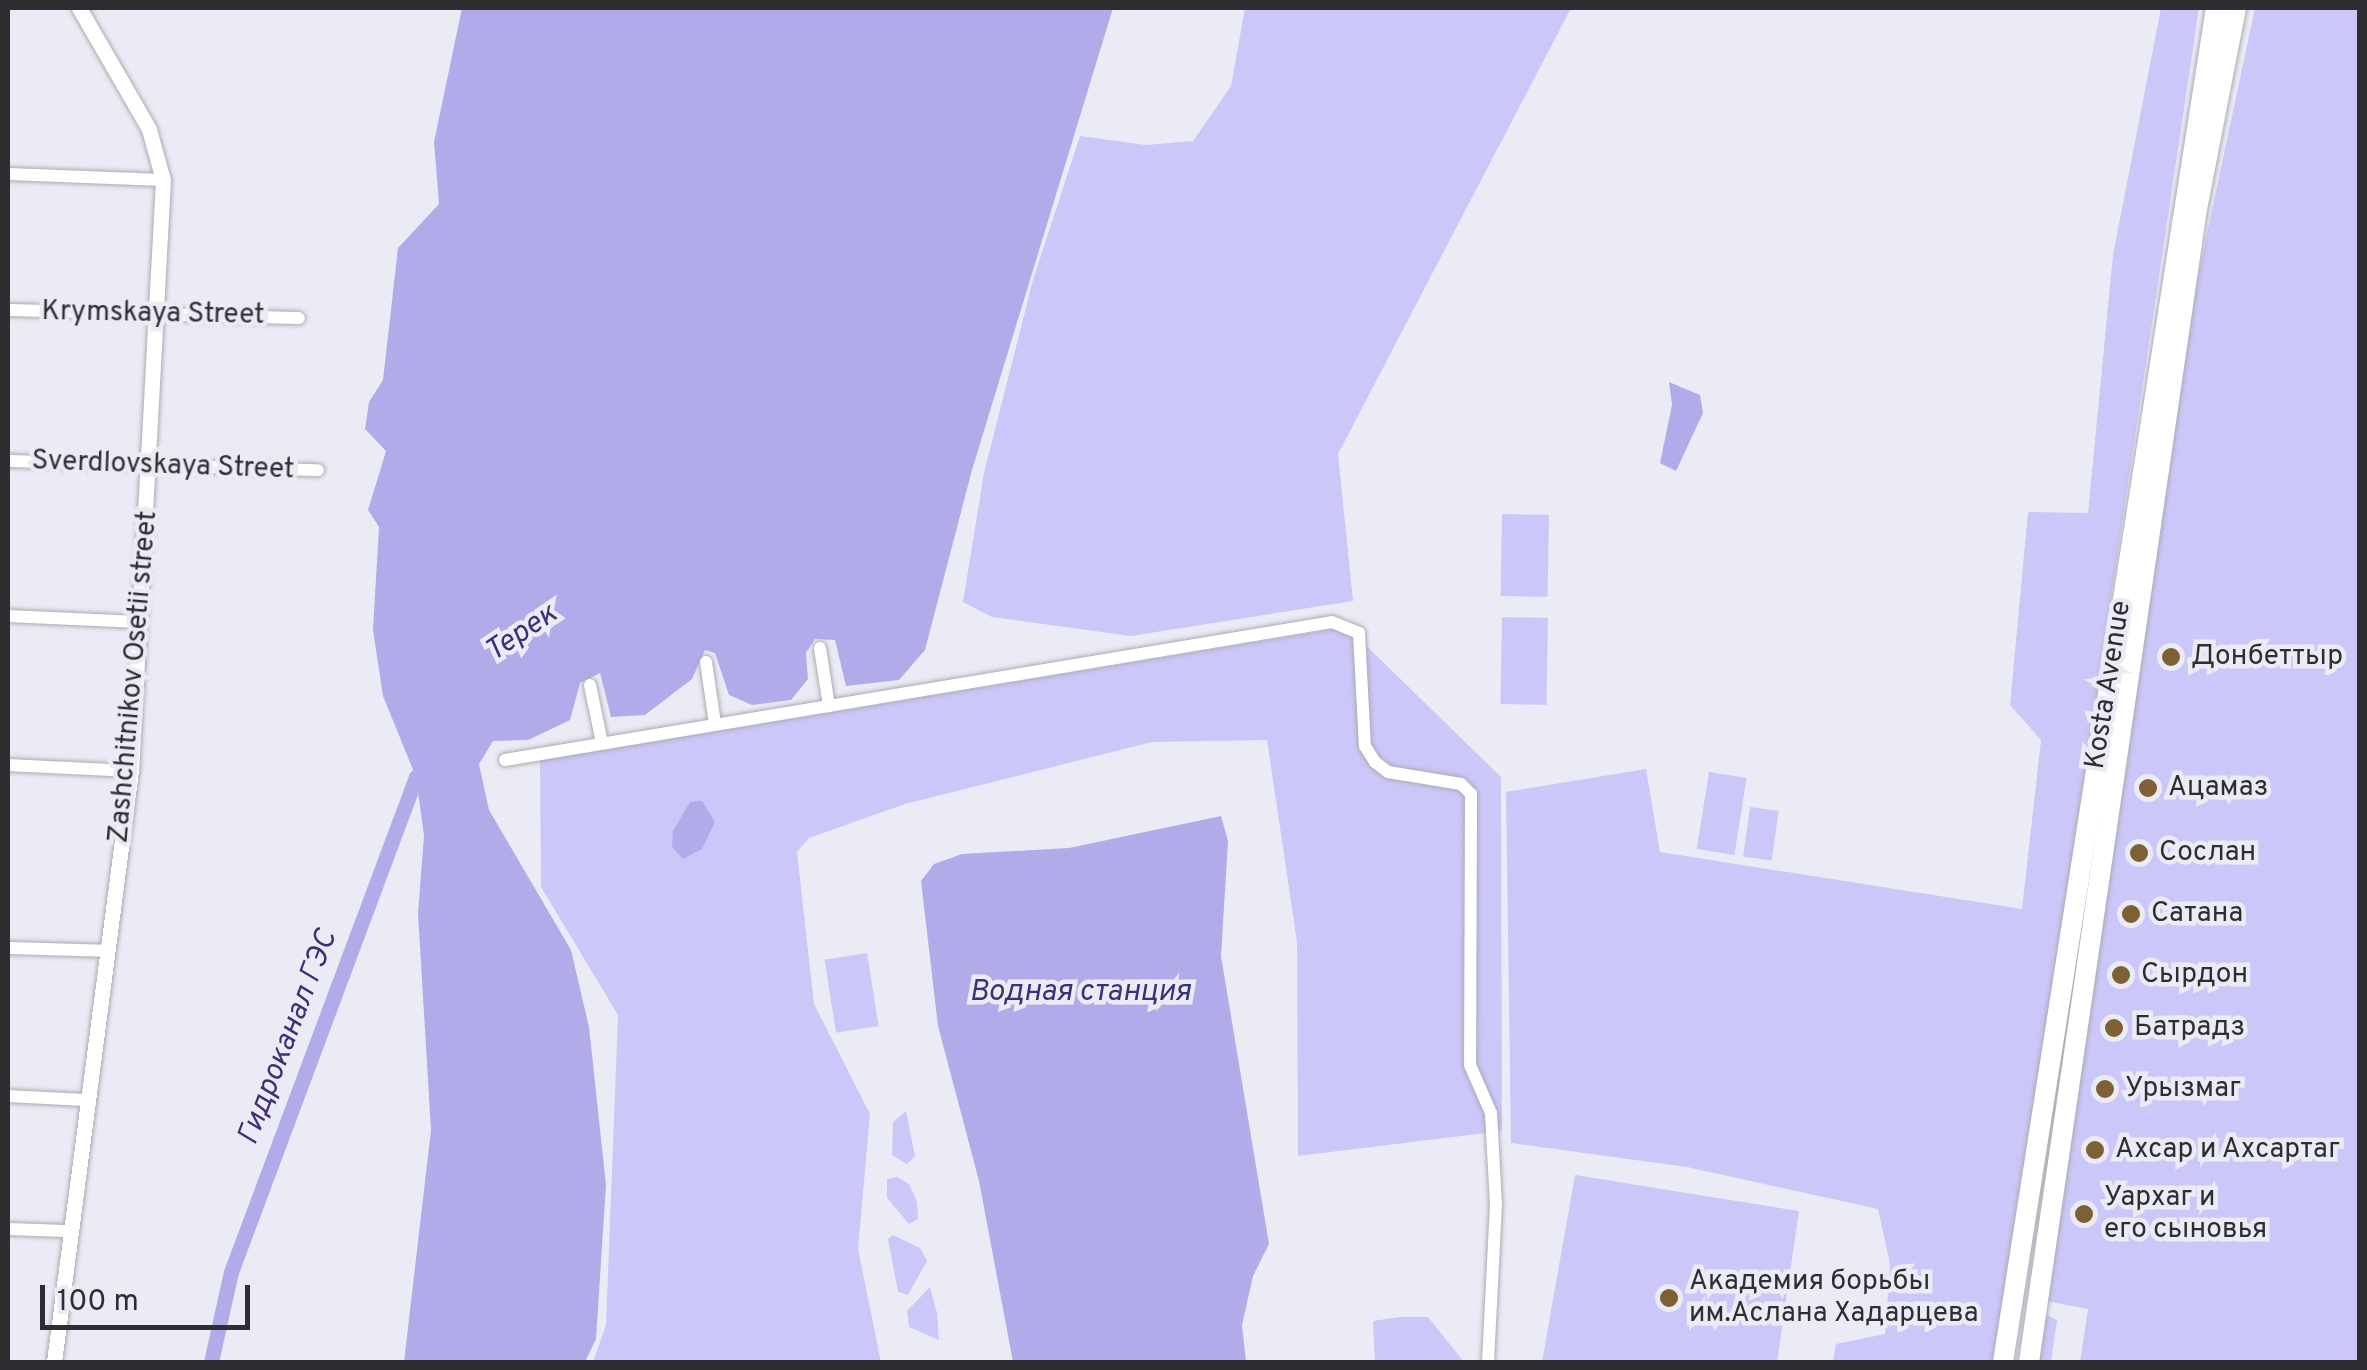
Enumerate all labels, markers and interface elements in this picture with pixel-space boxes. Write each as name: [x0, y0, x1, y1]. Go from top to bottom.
street label: Krymskaya Street: [41, 295, 265, 333]
street label: Sverdlovskaya Street: [31, 445, 295, 487]
street label: Zashchitnikov Osetii street: [103, 509, 165, 845]
water label: Терек: [479, 597, 565, 671]
street label: Kosta Avenue: [2079, 598, 2139, 772]
place label: Донбеттыр: [2191, 640, 2343, 674]
marker: Донбеттыр: [2160, 646, 2182, 668]
place label: Ацамаз: [2168, 771, 2268, 805]
marker: Ацамаз: [2137, 777, 2159, 799]
place label: Сослан: [2159, 836, 2256, 870]
marker: Сослан: [2128, 842, 2150, 864]
place label: Сатана: [2151, 897, 2243, 931]
marker: Сатана: [2120, 903, 2142, 925]
water label: Гидроканал ГЭС: [232, 926, 346, 1150]
place label: Сырдон: [2141, 958, 2248, 992]
marker: Сырдон: [2110, 964, 2132, 986]
water label: Водная станция: [969, 975, 1191, 1011]
place label: Батрадз: [2134, 1011, 2245, 1045]
marker: Батрадз: [2103, 1017, 2125, 1039]
place label: Урызмаг: [2125, 1072, 2241, 1106]
marker: Урызмаг: [2094, 1078, 2116, 1100]
place label: Ахсар и Ахсартаг: [2115, 1133, 2341, 1167]
marker: Ахсар и Ахсартаг: [2084, 1139, 2106, 1161]
place label: Уархаг и его сыновья: [2104, 1181, 2267, 1247]
marker: Уархаг и его сыновья: [2073, 1203, 2095, 1225]
scale bar: [45, 1265, 255, 1327]
place label: Академия борьбы им.Аслана Хадарцева: [1689, 1265, 1978, 1331]
text: 100 m: [57, 1284, 139, 1321]
marker: Академия борьбы им.Аслана Хадарцева: [1658, 1287, 1680, 1309]

